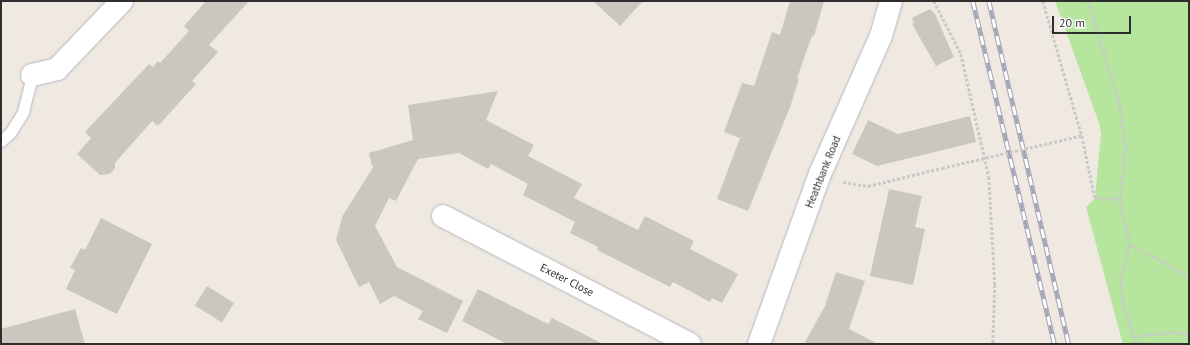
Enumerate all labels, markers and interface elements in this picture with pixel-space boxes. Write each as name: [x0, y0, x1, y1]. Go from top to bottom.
scale bar: [1054, 8, 1133, 34]
text: 20 m: [1059, 15, 1085, 30]
street label: Heathbank Road: [802, 134, 844, 210]
street label: Exeter Close: [538, 261, 596, 299]

